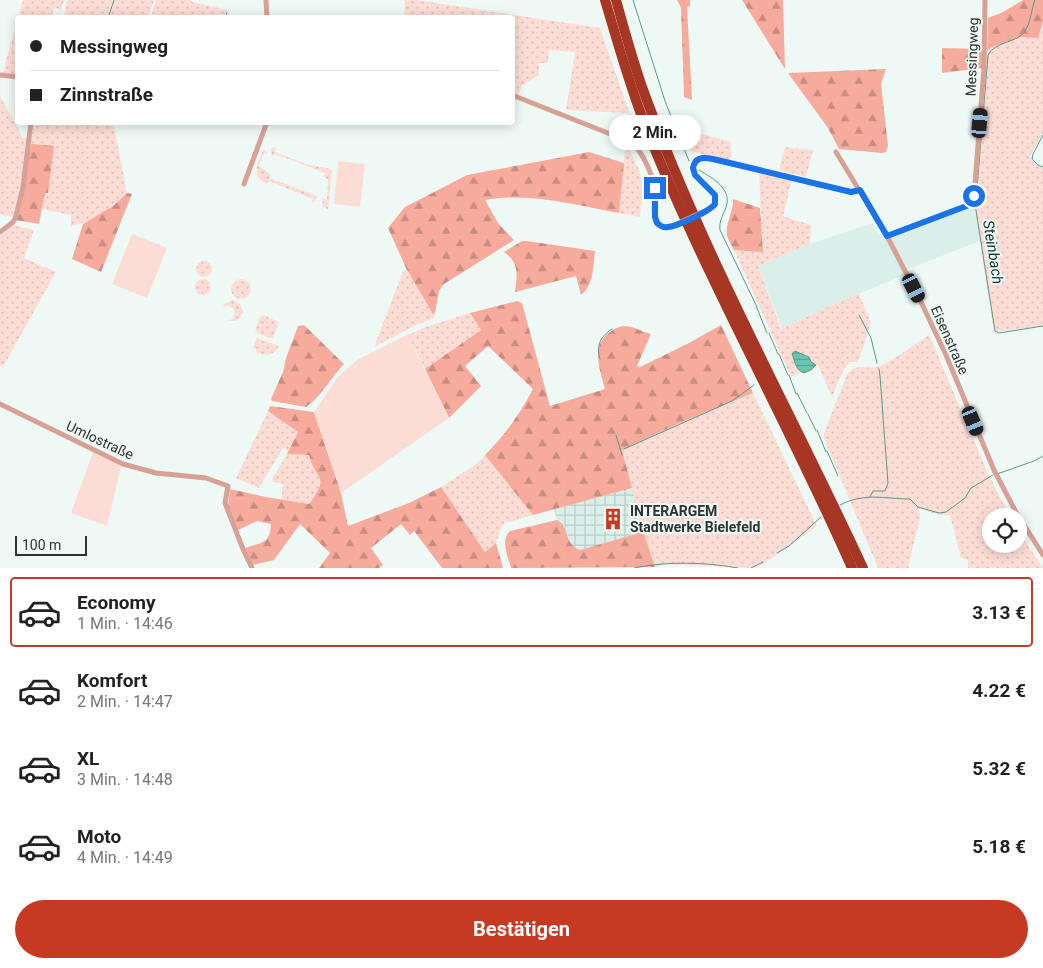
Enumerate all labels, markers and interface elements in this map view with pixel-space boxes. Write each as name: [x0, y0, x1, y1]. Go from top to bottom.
street label: Messingweg: [963, 17, 981, 97]
text: Messingweg: [60, 35, 168, 58]
text: Zinnstraße: [60, 83, 153, 106]
car: [971, 107, 988, 139]
callout: 2 Min.: [609, 116, 701, 150]
text: 2 Min.: [632, 123, 678, 142]
route end: [644, 177, 666, 199]
route start: [963, 185, 985, 207]
water label: Steinbach: [979, 219, 1007, 285]
car: [900, 271, 927, 305]
street label: Eisenstraße: [928, 303, 972, 377]
car: [960, 404, 985, 438]
street label: Umlostraße: [64, 417, 136, 463]
place label: INTERARGEM Stadtwerke Bielefeld: [630, 503, 760, 535]
building icon: INTERARGEM Stadtwerke Bielefeld: [600, 506, 626, 532]
map controls: [982, 508, 1027, 553]
button: locate: [982, 508, 1027, 553]
scale bar: [15, 533, 88, 556]
text: 100 m: [22, 537, 61, 553]
icon: car: [17, 590, 62, 635]
text: Economy: [77, 591, 156, 614]
text: 3.13 €: [972, 601, 1026, 624]
text: 1 Min. · 14:46: [77, 614, 173, 633]
icon: car: [17, 668, 62, 713]
text: Komfort: [77, 669, 147, 692]
text: 4.22 €: [972, 679, 1026, 702]
text: 2 Min. · 14:47: [77, 692, 173, 711]
icon: car: [17, 746, 62, 791]
text: XL: [77, 747, 99, 770]
text: 5.32 €: [972, 757, 1026, 780]
text: 3 Min. · 14:48: [77, 770, 173, 789]
icon: car: [17, 824, 62, 869]
text: Moto: [77, 825, 121, 848]
text: 5.18 €: [972, 835, 1026, 858]
text: 4 Min. · 14:49: [77, 848, 173, 867]
button: Bestätigen: [15, 900, 1028, 958]

